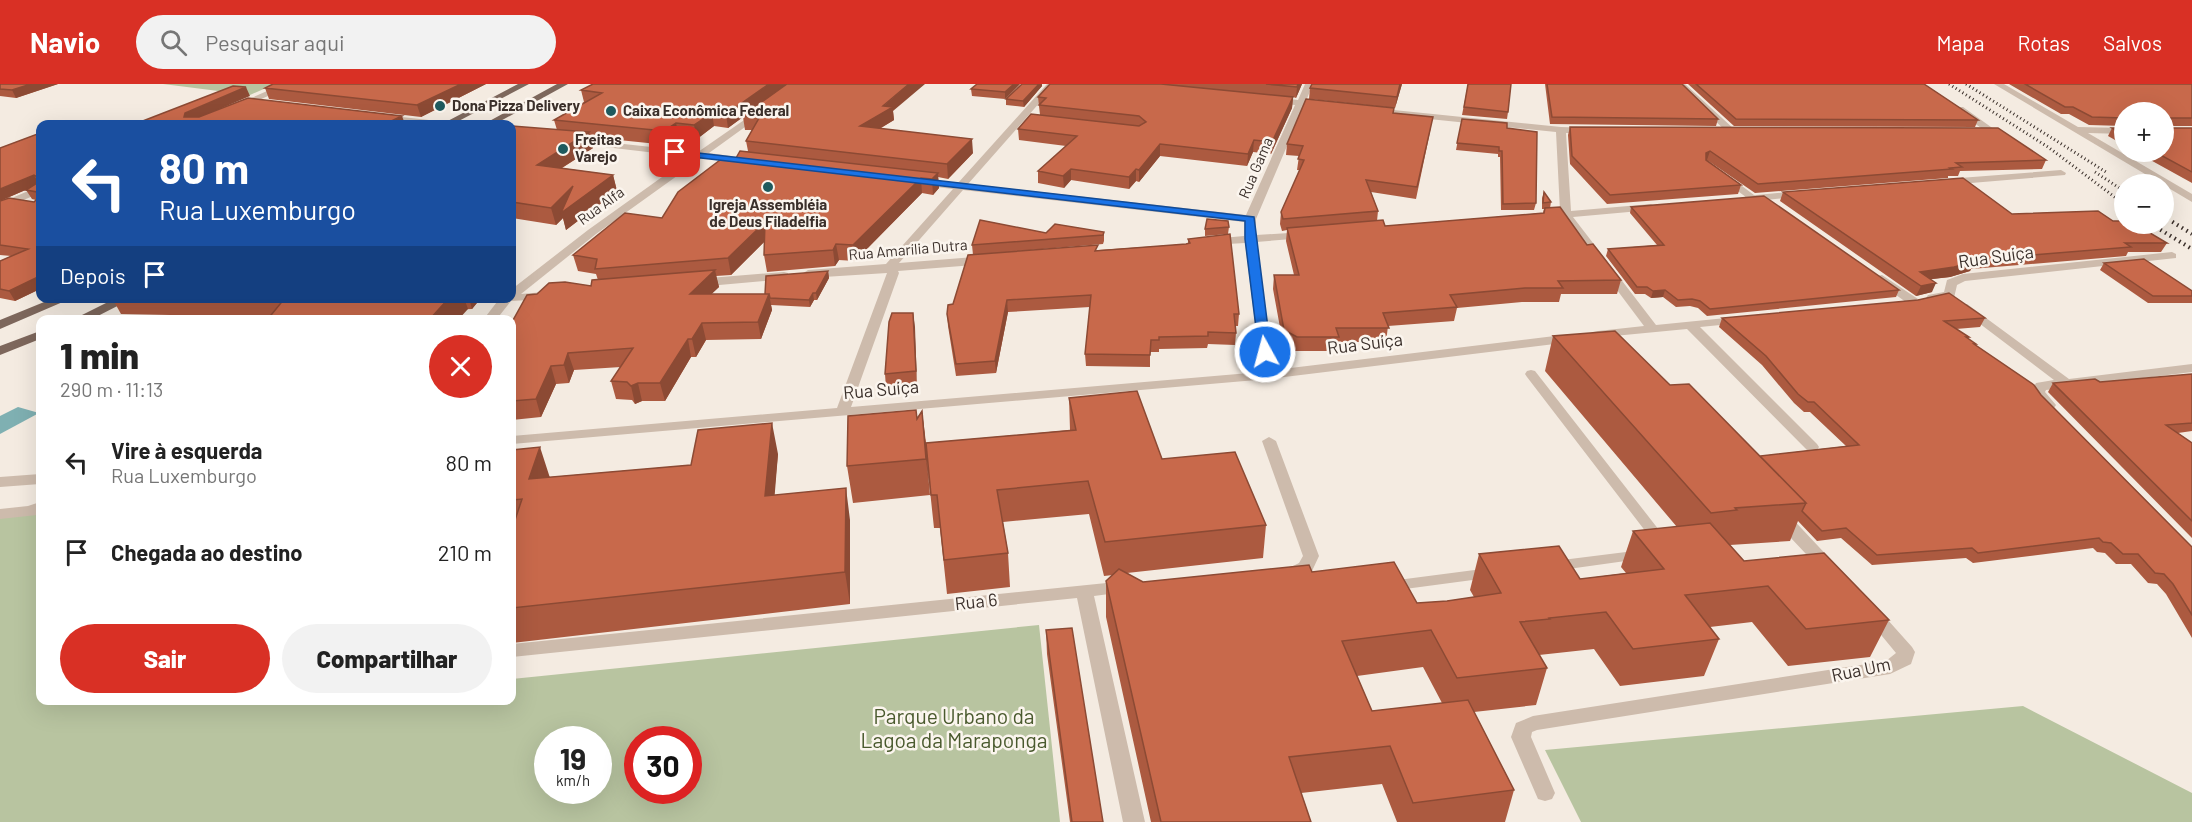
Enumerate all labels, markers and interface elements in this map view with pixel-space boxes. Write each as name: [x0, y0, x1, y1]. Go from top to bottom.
search box: [136, 15, 556, 69]
text: Navio: [30, 25, 100, 59]
icon: search: [157, 26, 190, 59]
text: Pesquisar aqui: [205, 29, 345, 55]
text: Mapa: [1936, 30, 1984, 55]
text: Rotas: [2017, 30, 2070, 55]
text: Salvos: [2103, 30, 2162, 55]
place label: Dona Pizza Delivery: [452, 96, 581, 114]
marker: Dona Pizza Delivery: [433, 99, 447, 113]
place label: Caixa Econômica Federal: [623, 101, 789, 119]
map controls: [2114, 102, 2174, 234]
button: +: [2114, 102, 2174, 162]
marker: Caixa Econômica Federal: [604, 104, 618, 118]
pin: [649, 126, 700, 177]
place label: Freitas Varejo: [575, 130, 622, 165]
street label: Rua Gama: [1234, 134, 1276, 201]
icon: arrive: [658, 135, 691, 168]
text: 80 m: [159, 142, 249, 192]
marker: Freitas Varejo: [556, 142, 570, 156]
icon: left: [60, 144, 138, 222]
button: −: [2114, 174, 2174, 234]
marker: Igreja Assembléia de Deus Filadelfia: [761, 180, 775, 194]
street label: Rua Alfa: [574, 182, 627, 228]
text: Rua Luxemburgo: [159, 193, 356, 225]
place label: Igreja Assembléia de Deus Filadelfia: [709, 195, 827, 230]
street label: Rua Amarília Dutra: [848, 235, 968, 263]
street label: Rua Suíça: [1957, 240, 2035, 272]
icon: arrive: [138, 258, 171, 291]
text: Depois: [60, 262, 126, 288]
position arrow: [1233, 320, 1297, 384]
street label: Rua Suíça: [1326, 327, 1404, 359]
text: 1 min: [60, 333, 139, 376]
button: close: [429, 335, 492, 398]
street label: Rua Suíça: [842, 375, 920, 403]
text: 290 m · 11:13: [60, 377, 163, 401]
text: Vire à esquerda: [111, 437, 262, 463]
icon: left: [60, 446, 93, 479]
text: 80 m: [446, 449, 492, 475]
text: Rua Luxemburgo: [111, 463, 257, 487]
icon: arrive: [60, 536, 93, 569]
text: Chegada ao destino: [111, 539, 302, 565]
text: 210 m: [438, 539, 492, 565]
street label: Rua 6: [953, 588, 998, 614]
button: Sair: [60, 624, 270, 693]
button: Compartilhar: [282, 624, 492, 693]
street label: Rua Um: [1829, 652, 1892, 686]
park label: Parque Urbano da Lagoa da Maraponga: [861, 703, 1047, 752]
speed limit sign: 30: [624, 726, 702, 804]
text: 19: [560, 740, 586, 776]
text: km/h: [556, 771, 590, 789]

